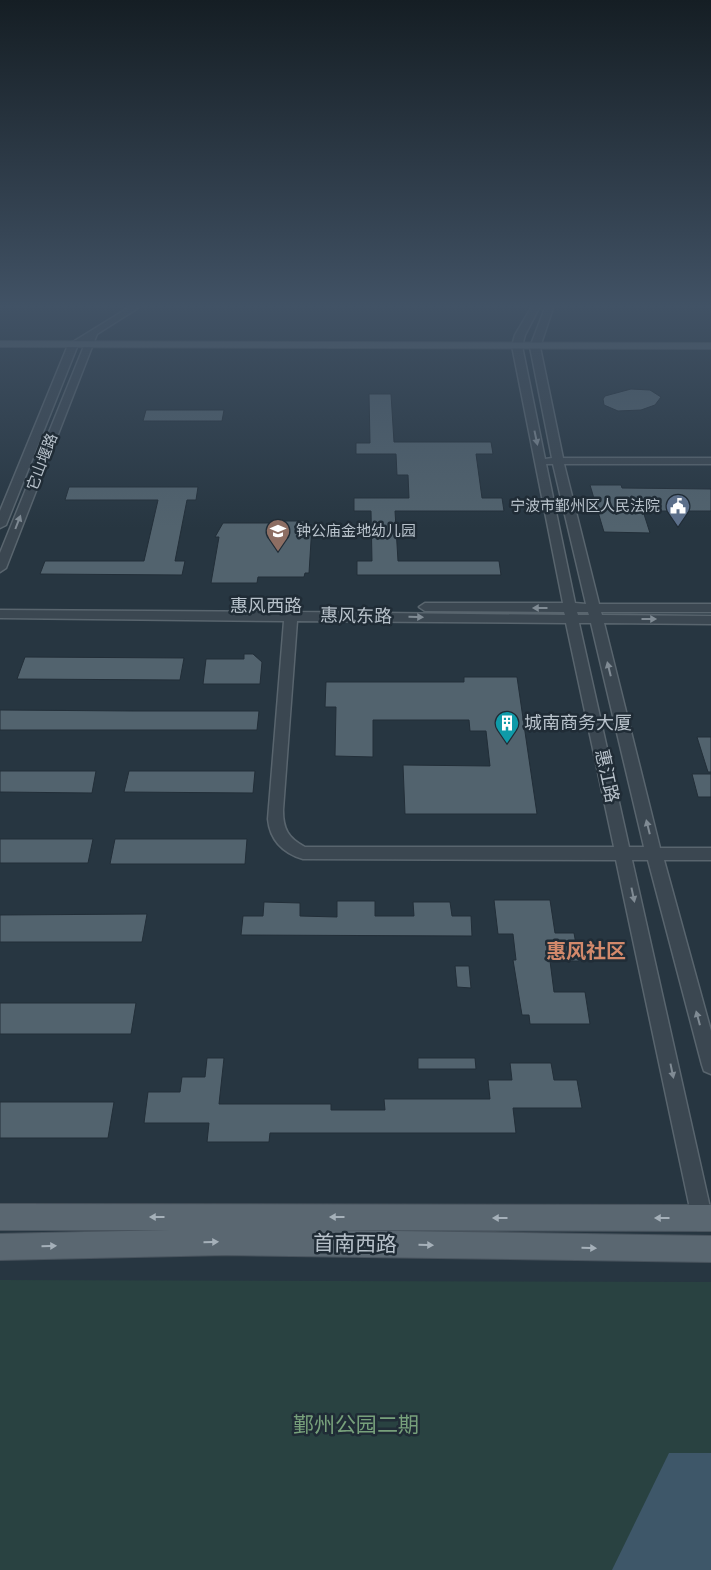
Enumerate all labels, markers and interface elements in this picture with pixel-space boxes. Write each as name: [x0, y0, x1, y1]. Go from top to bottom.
street label: 它山堰路: [22, 430, 60, 493]
one-way arrow: [532, 430, 540, 446]
public building icon: 宁波市鄞州区人民法院: [665, 493, 691, 527]
place label: 宁波市鄞州区人民法院: [510, 496, 660, 514]
one-way arrow: [15, 515, 22, 530]
school or university icon: 钟公庙金地幼儿园: [265, 518, 291, 552]
place label: 钟公庙金地幼儿园: [296, 521, 416, 539]
street label: 惠风西路: [230, 594, 302, 616]
street label: 惠风东路: [320, 603, 392, 627]
one-way arrow: [532, 604, 548, 612]
one-way arrow: [408, 613, 424, 621]
one-way arrow: [641, 615, 657, 623]
one-way arrow: [605, 662, 613, 677]
building icon: 城南商务大厦: [494, 710, 520, 744]
place label: 城南商务大厦: [524, 711, 632, 733]
street label: 惠江路: [592, 747, 624, 804]
one-way arrow: [644, 820, 652, 835]
one-way arrow: [629, 887, 637, 902]
district label: 惠风社区: [546, 938, 626, 962]
one-way arrow: [694, 1011, 702, 1026]
one-way arrow: [668, 1063, 676, 1079]
one-way arrow: [149, 1213, 165, 1221]
one-way arrow: [329, 1213, 345, 1221]
one-way arrow: [492, 1214, 508, 1222]
one-way arrow: [654, 1214, 670, 1222]
street label: 首南西路: [313, 1229, 397, 1256]
one-way arrow: [203, 1238, 219, 1246]
one-way arrow: [418, 1241, 434, 1249]
one-way arrow: [41, 1242, 57, 1250]
one-way arrow: [581, 1244, 597, 1252]
park label: 鄞州公园二期: [293, 1411, 419, 1436]

